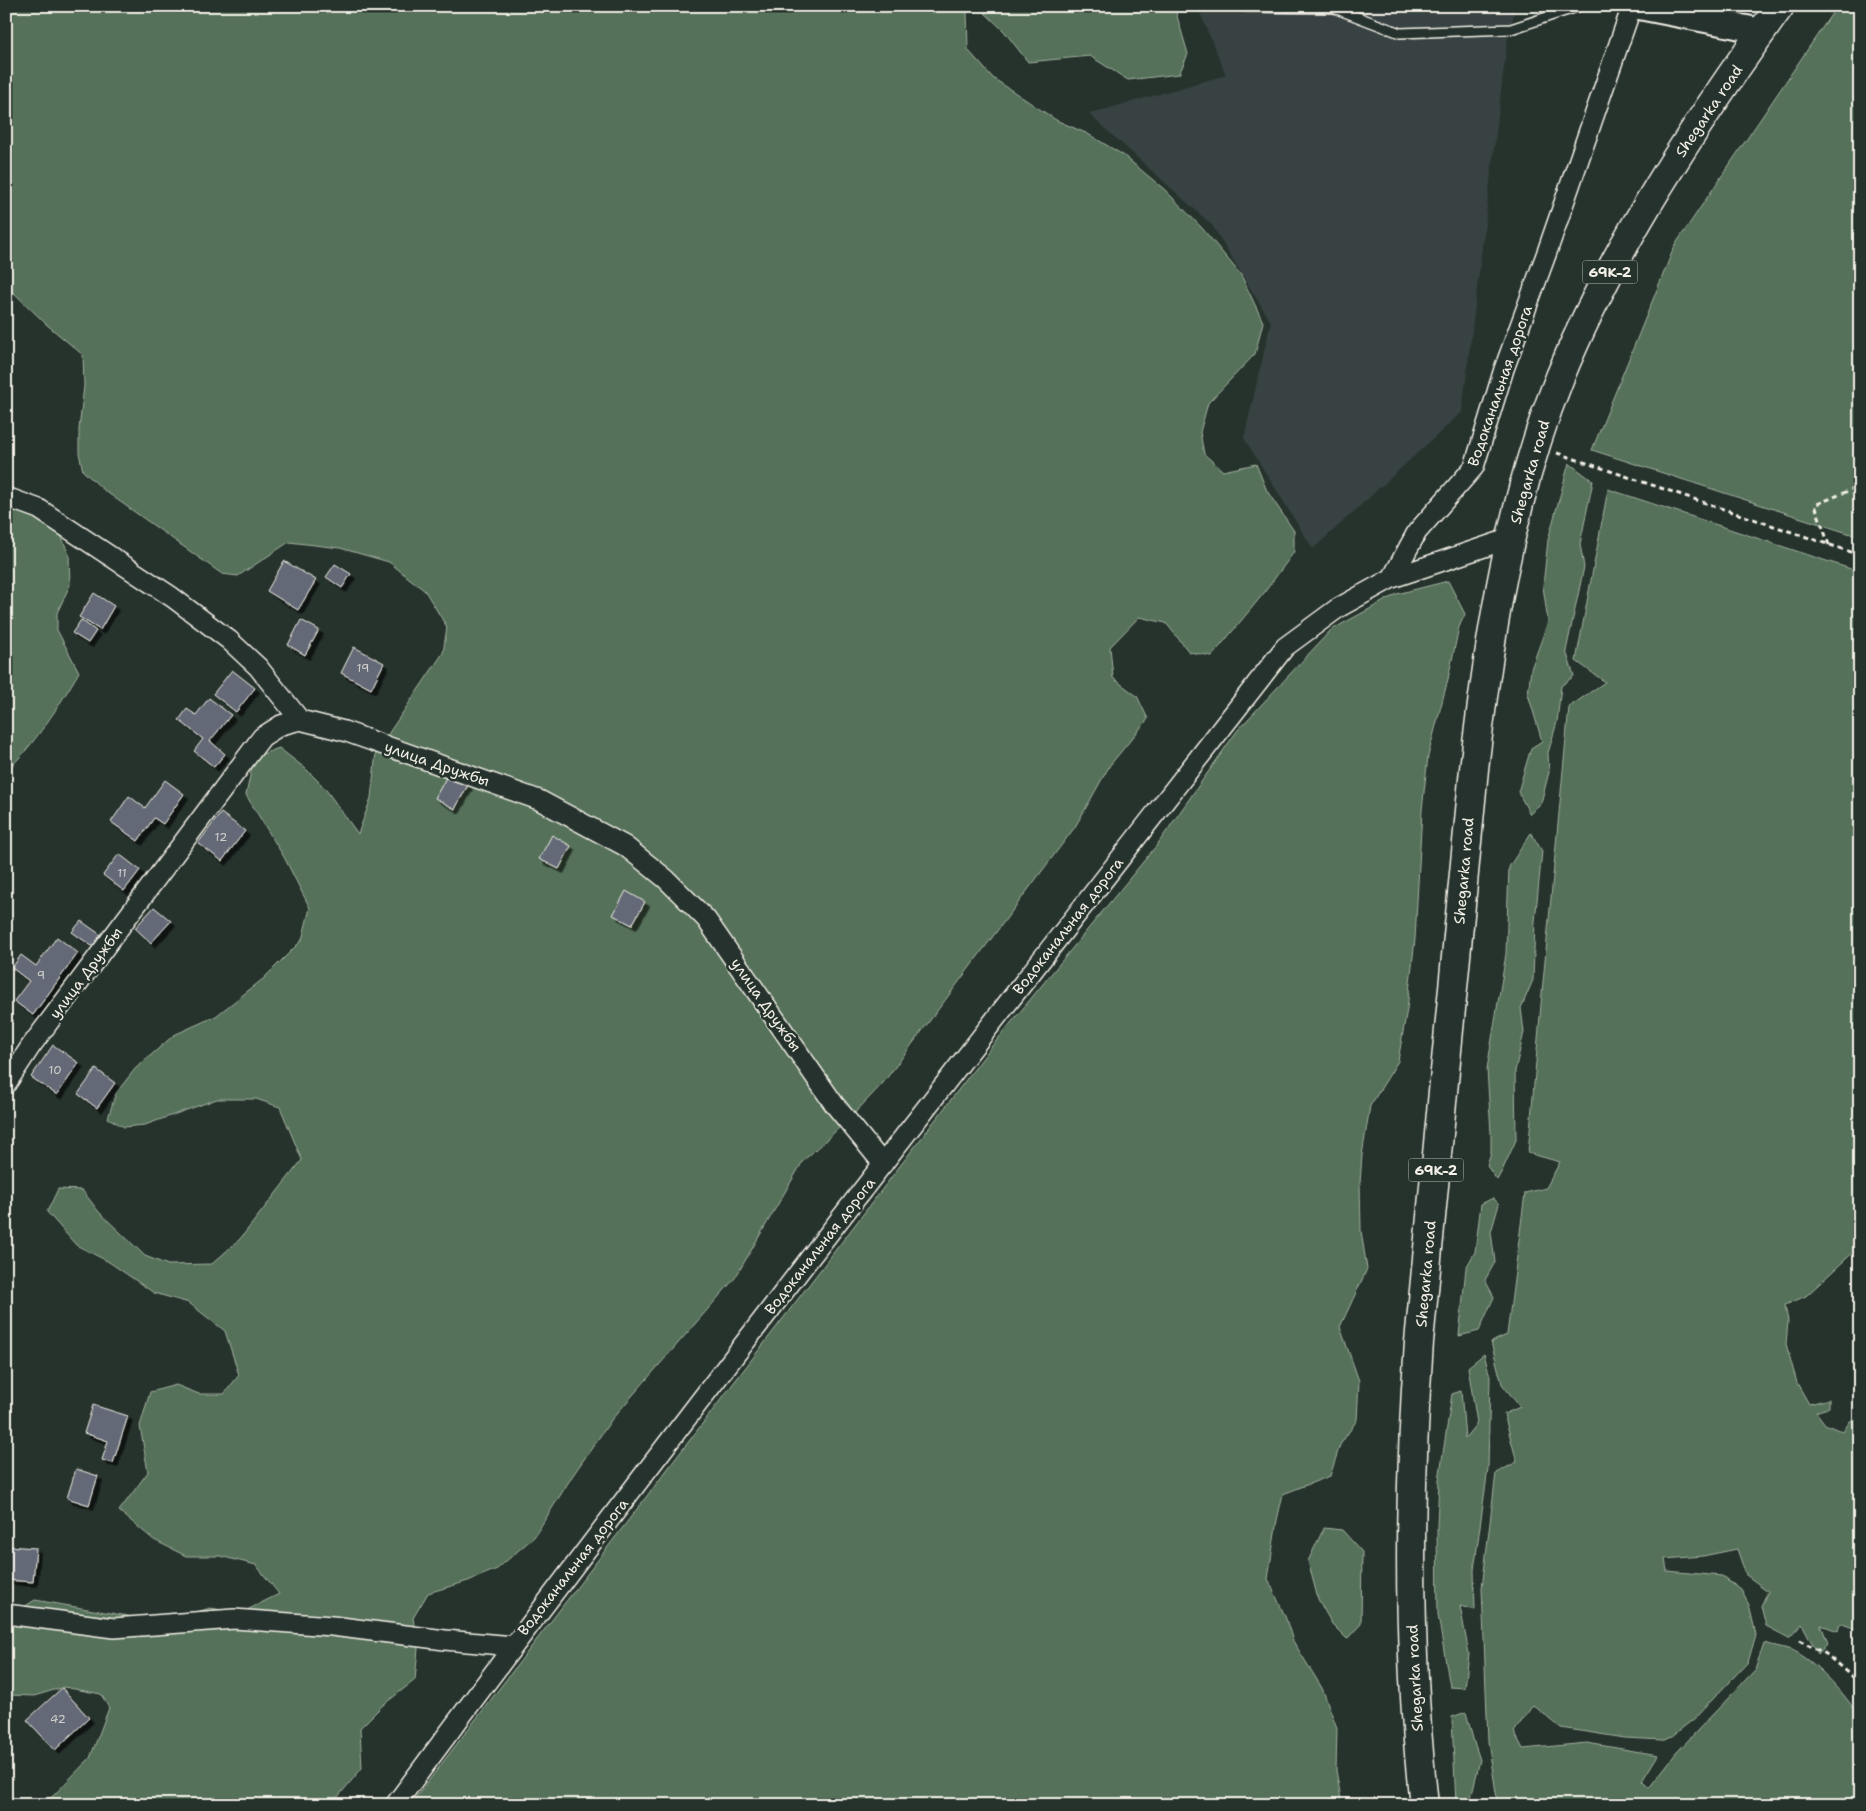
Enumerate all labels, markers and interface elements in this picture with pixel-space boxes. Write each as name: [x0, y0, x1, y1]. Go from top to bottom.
street label: Shegarka road: [1671, 61, 1748, 161]
road number: 69К-2: [1582, 260, 1638, 284]
street label: Водоканальная дорога: [1463, 302, 1537, 469]
street label: Shegarka road: [1506, 417, 1555, 526]
house number: 19: [357, 660, 369, 676]
street label: улица Дружбы: [382, 737, 492, 791]
street label: Shegarka road: [1449, 816, 1479, 925]
house number: 12: [215, 829, 227, 845]
street label: Водоканальная дорога: [1008, 853, 1128, 999]
house number: 11: [117, 865, 127, 881]
street label: улица Дружбы: [45, 923, 127, 1023]
street label: улица Дружбы: [726, 954, 806, 1056]
house number: 9: [37, 967, 45, 983]
house number: 10: [48, 1062, 62, 1078]
road number: 69К-2: [1408, 1158, 1464, 1182]
street label: Водоканальная дорога: [760, 1173, 880, 1319]
street label: Shegarka road: [1411, 1219, 1441, 1328]
street label: Водоканальная дорога: [513, 1494, 633, 1640]
street label: Shegarka road: [1402, 1623, 1428, 1732]
house number: 42: [50, 1711, 66, 1727]

